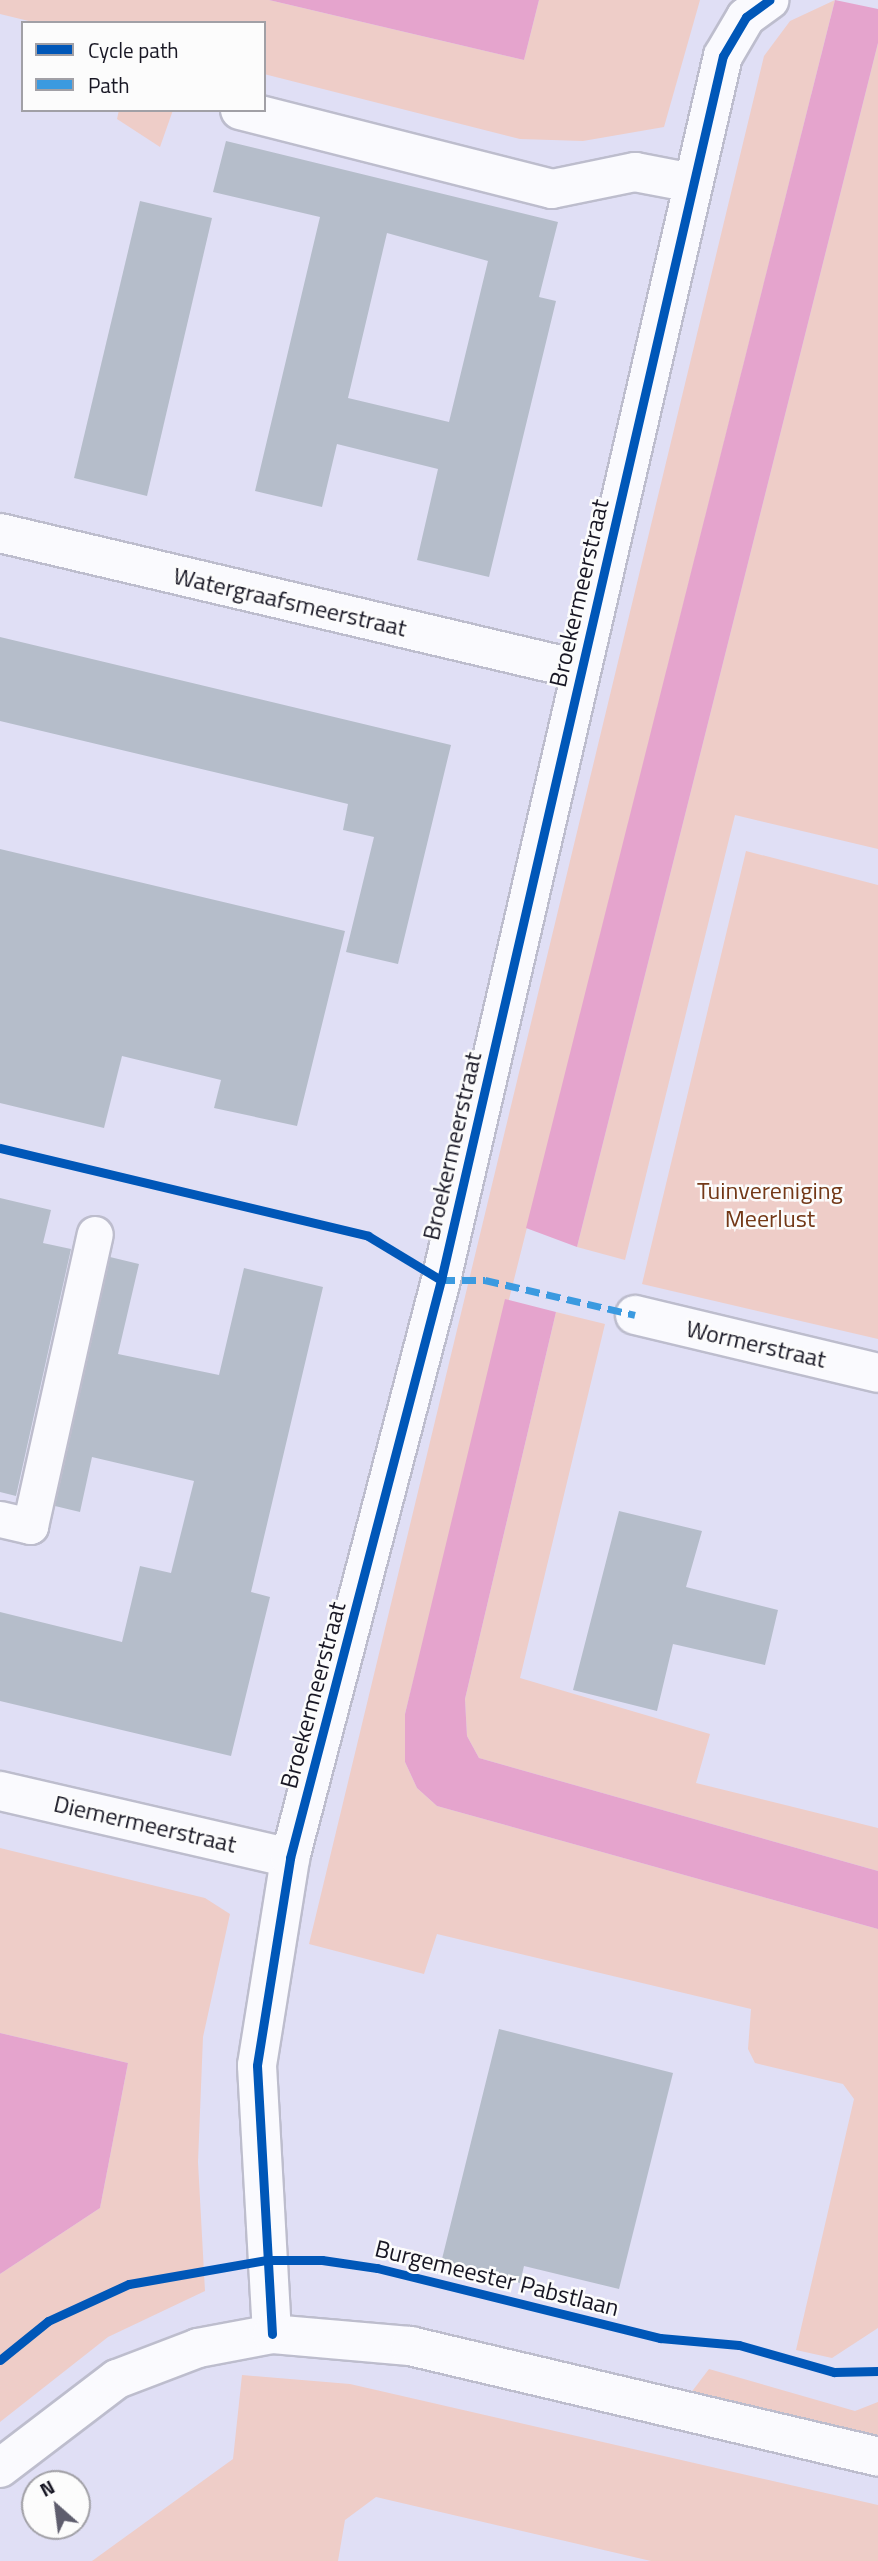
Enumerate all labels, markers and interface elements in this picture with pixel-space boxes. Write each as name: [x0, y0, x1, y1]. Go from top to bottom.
legend: [21, 21, 266, 112]
text: Cycle path: [88, 34, 179, 66]
text: Path: [88, 69, 130, 101]
street label: Broekermeerstraat: [543, 496, 615, 690]
street label: Watergraafsmeerstraat: [171, 561, 409, 643]
street label: Broekermeerstraat: [416, 1049, 488, 1243]
park label: Tuinvereniging Meerlust: [697, 1177, 843, 1233]
street label: Wormerstraat: [683, 1314, 829, 1374]
street label: Broekermeerstraat: [274, 1598, 352, 1792]
street label: Diemermeerstraat: [51, 1789, 239, 1859]
street label: Burgemeester Pabstlaan: [372, 2234, 622, 2322]
north arrow: [21, 2470, 91, 2540]
text: N: [34, 2472, 59, 2504]

